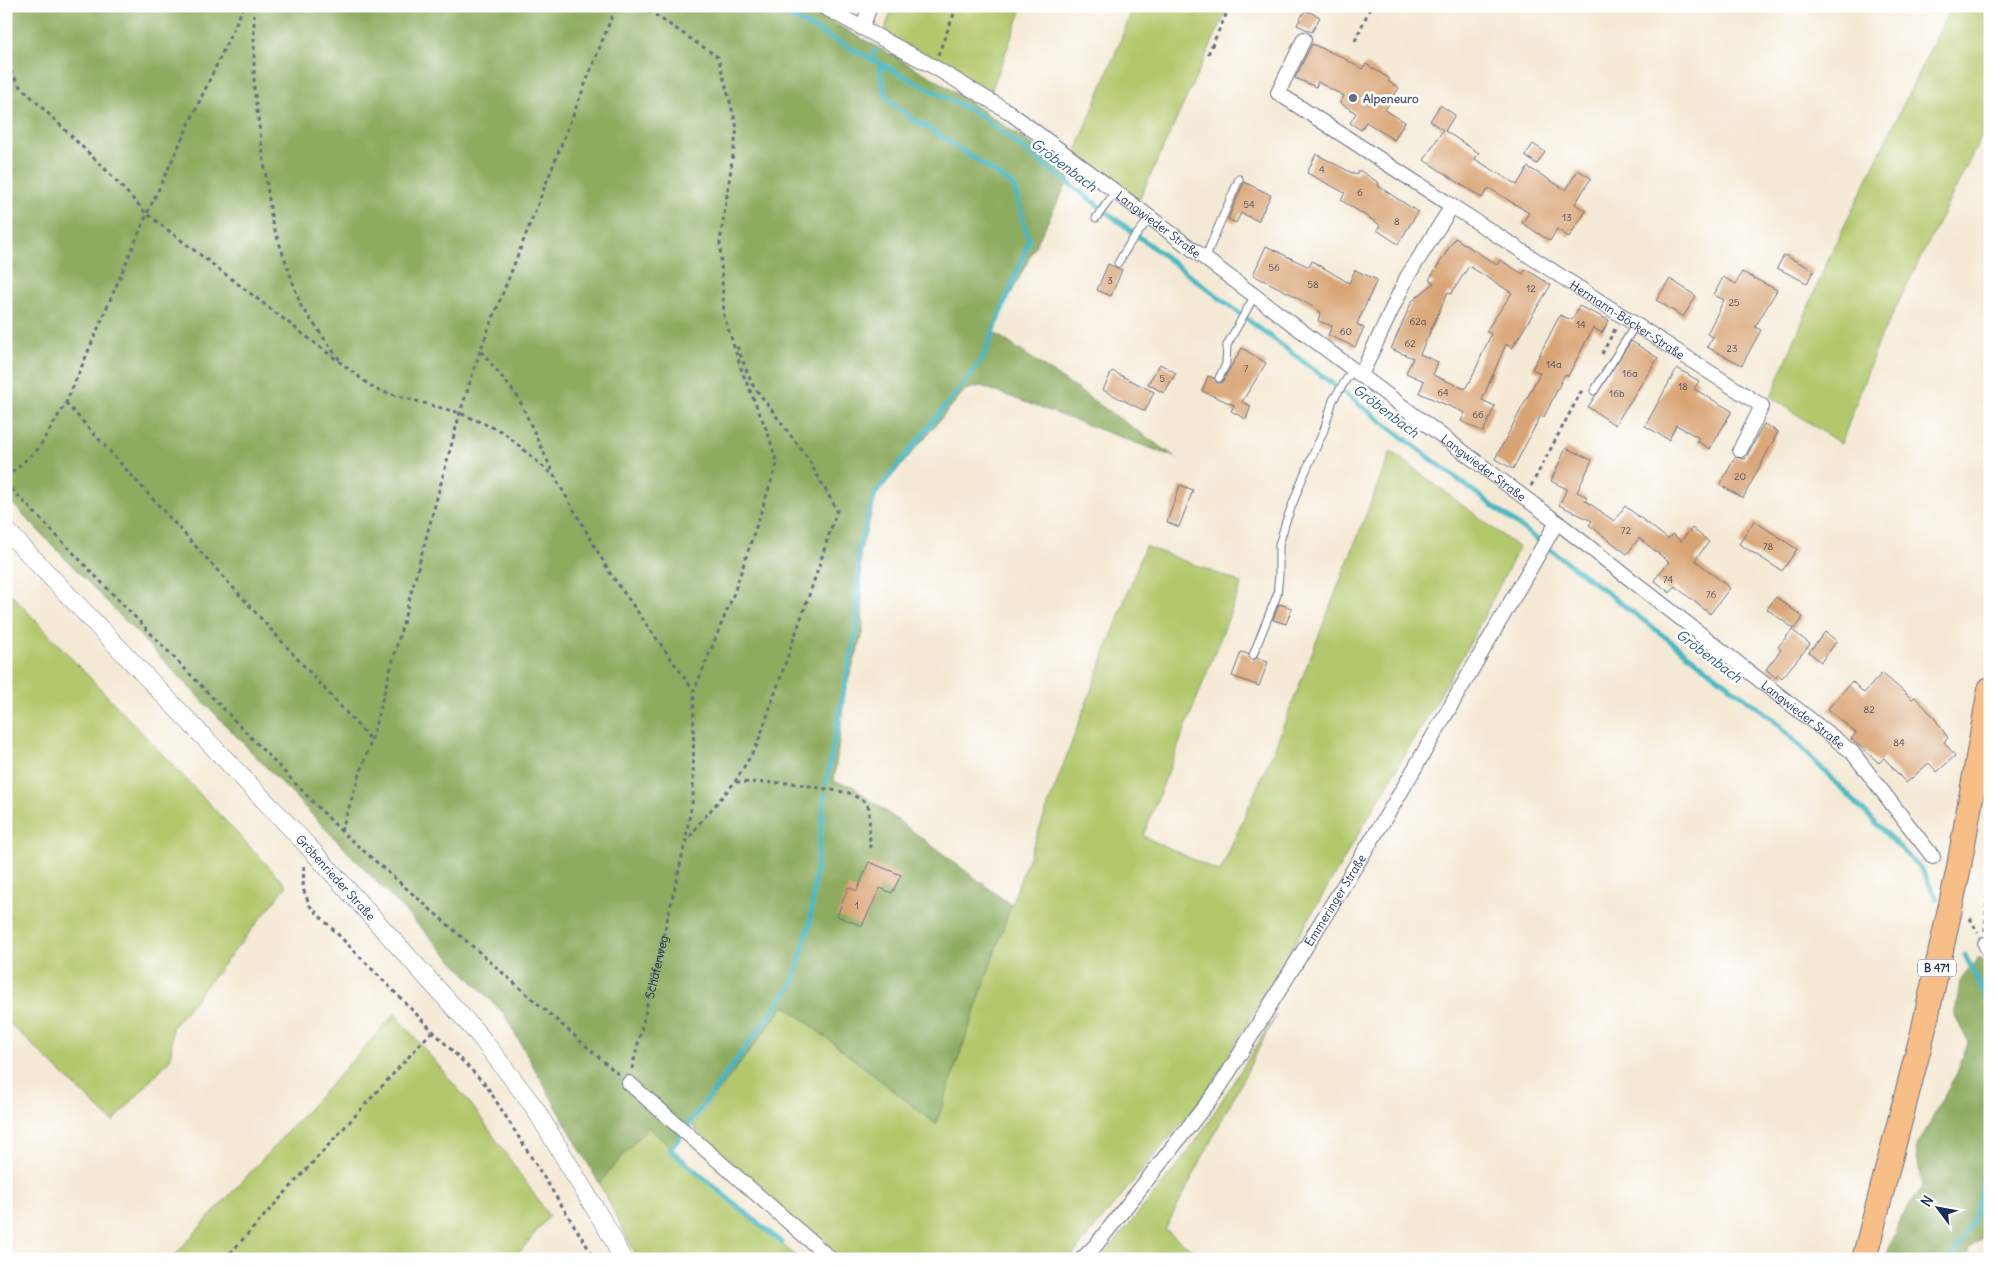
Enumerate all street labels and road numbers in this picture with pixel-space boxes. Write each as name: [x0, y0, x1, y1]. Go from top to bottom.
street label: Langwieder Straße: [1113, 187, 1204, 261]
street label: Hermann-Böcker-Straße: [1567, 277, 1688, 362]
street label: Langwieder Straße: [1439, 431, 1529, 504]
street label: Langwieder Straße: [1759, 677, 1848, 751]
street label: Gröbenrieder Straße: [293, 831, 379, 923]
street label: Emmeringer Straße: [1301, 851, 1369, 949]
street label: Schäferweg: [641, 934, 671, 1000]
road number: B 471: [1918, 960, 1956, 976]

